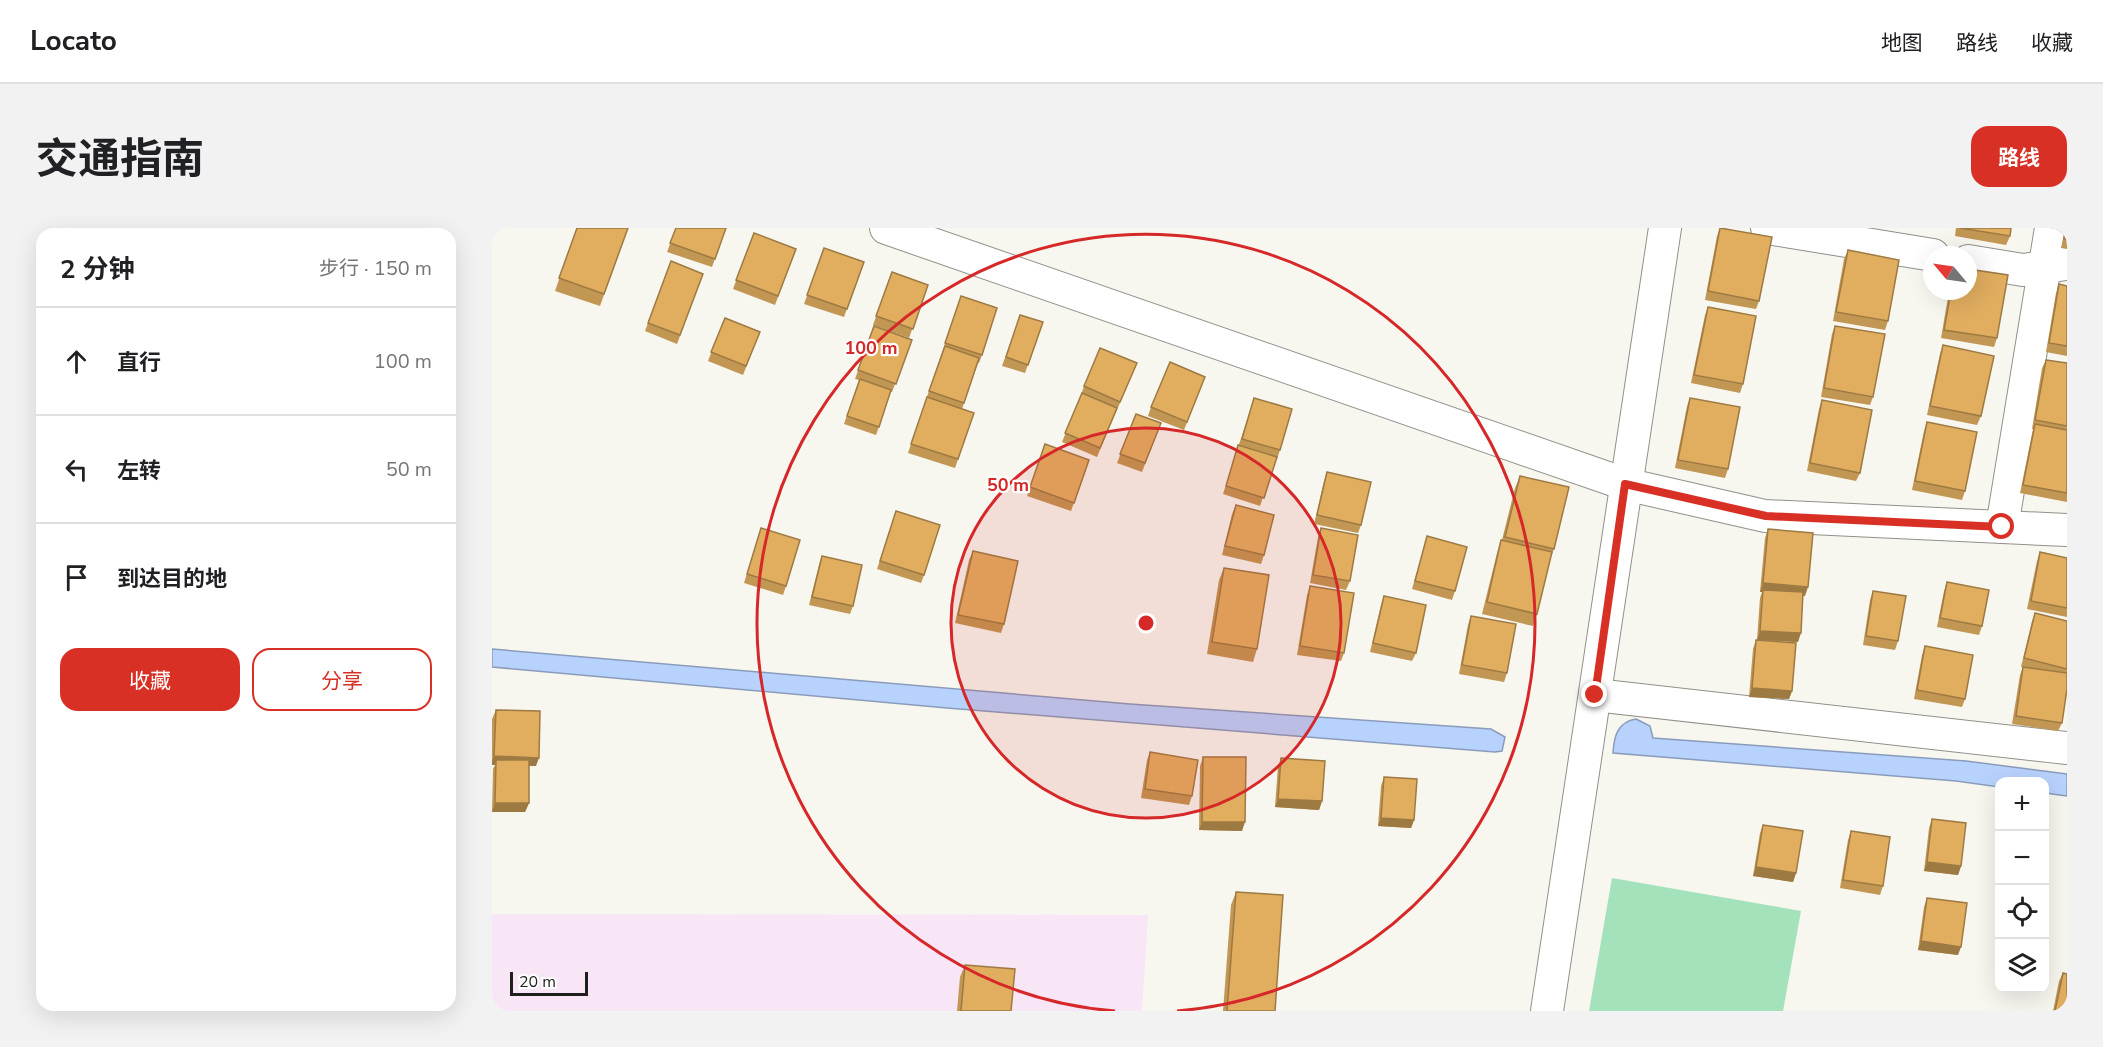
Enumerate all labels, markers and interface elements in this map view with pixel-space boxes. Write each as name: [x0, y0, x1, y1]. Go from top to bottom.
text: Locato: [30, 22, 117, 60]
text: 地图: [1881, 29, 1923, 57]
text: 路线: [1956, 29, 1998, 57]
text: 收藏: [2031, 29, 2073, 57]
button: 路线: [1971, 126, 2067, 187]
text: 交通指南: [36, 131, 204, 188]
north arrow: [1923, 246, 1977, 300]
text: 2 分钟: [60, 252, 135, 287]
text: 步行 · 150 m: [319, 255, 432, 282]
text: 100 m: [844, 336, 898, 360]
icon: ahead: [60, 345, 93, 378]
text: 直行: [117, 348, 161, 378]
text: 100 m: [374, 348, 432, 375]
icon: left: [60, 453, 93, 486]
text: 左转: [117, 456, 161, 486]
text: 50 m: [386, 456, 432, 483]
text: 50 m: [987, 473, 1029, 497]
route start: [1988, 513, 2014, 539]
icon: arrive: [60, 561, 93, 594]
text: 到达目的地: [117, 564, 227, 594]
centre of rings: [1136, 613, 1156, 633]
button: 收藏: [60, 648, 240, 711]
button: 分享: [252, 648, 432, 711]
route end: [1581, 681, 1607, 707]
map controls: [1995, 777, 2049, 993]
button: +: [1995, 777, 2049, 831]
button: −: [1995, 831, 2049, 885]
button: locate: [1995, 885, 2049, 939]
button: layers: [1995, 939, 2049, 993]
scale bar: [510, 969, 588, 996]
text: 20 m: [519, 971, 556, 993]

